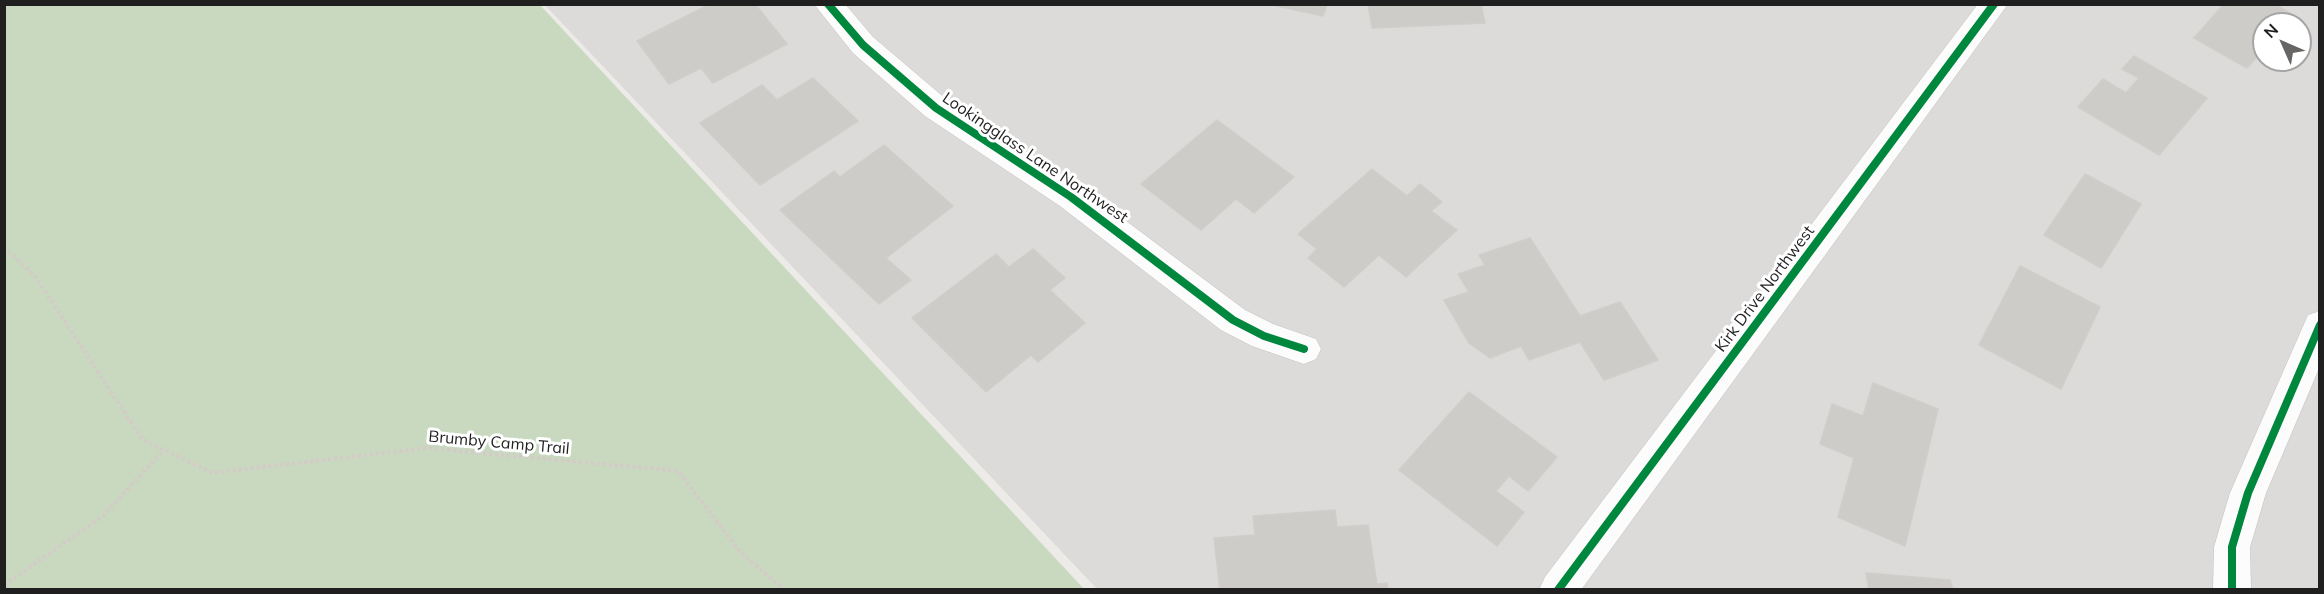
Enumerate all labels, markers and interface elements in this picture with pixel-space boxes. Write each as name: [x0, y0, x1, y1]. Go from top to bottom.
north arrow: [2252, 12, 2312, 72]
text: N: [2259, 19, 2282, 42]
street label: Lookingglass Lane Northwest: [939, 89, 1131, 227]
street label: Kirk Drive Northwest: [1711, 222, 1819, 356]
street label: Brumby Camp Trail: [428, 427, 570, 459]

